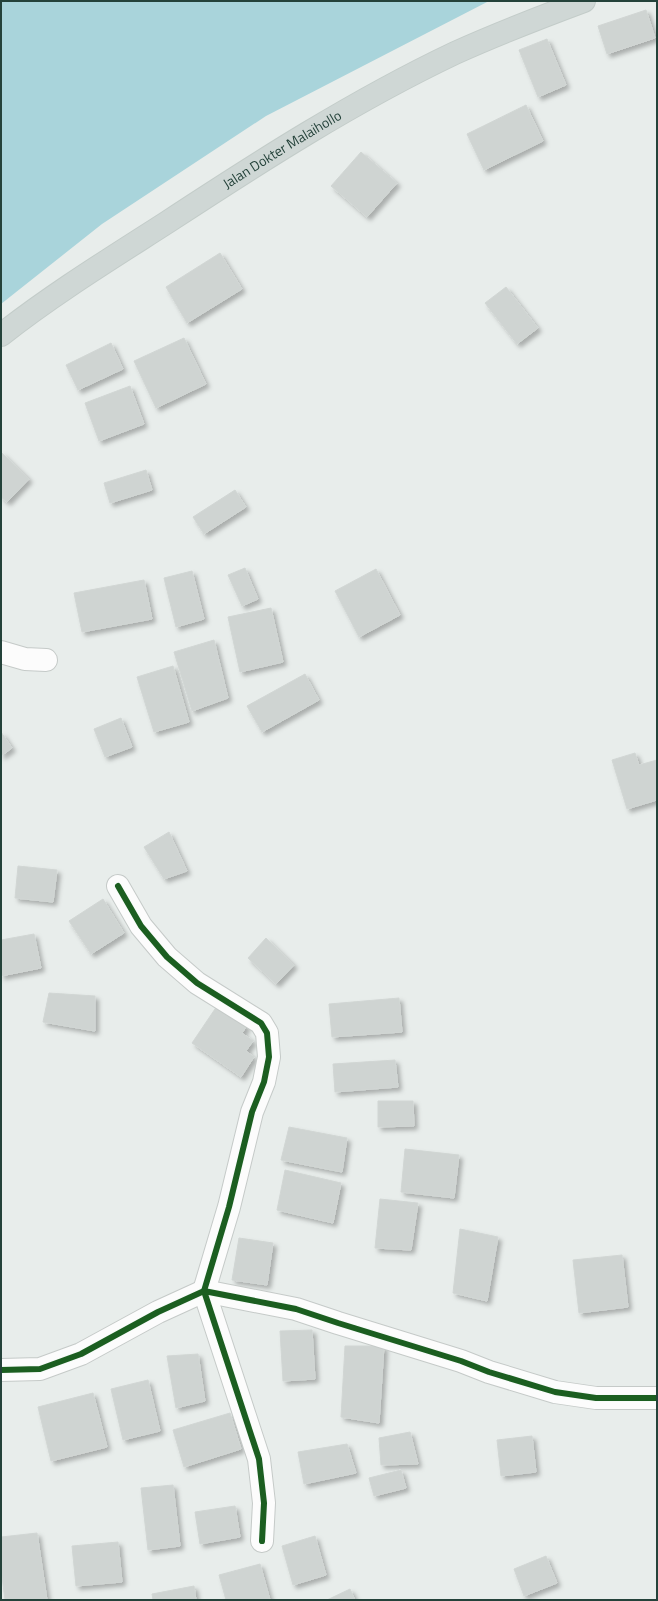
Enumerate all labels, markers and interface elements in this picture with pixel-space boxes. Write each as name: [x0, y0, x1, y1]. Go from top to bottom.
street label: Jalan Dokter Malaihollo: [218, 104, 345, 194]

